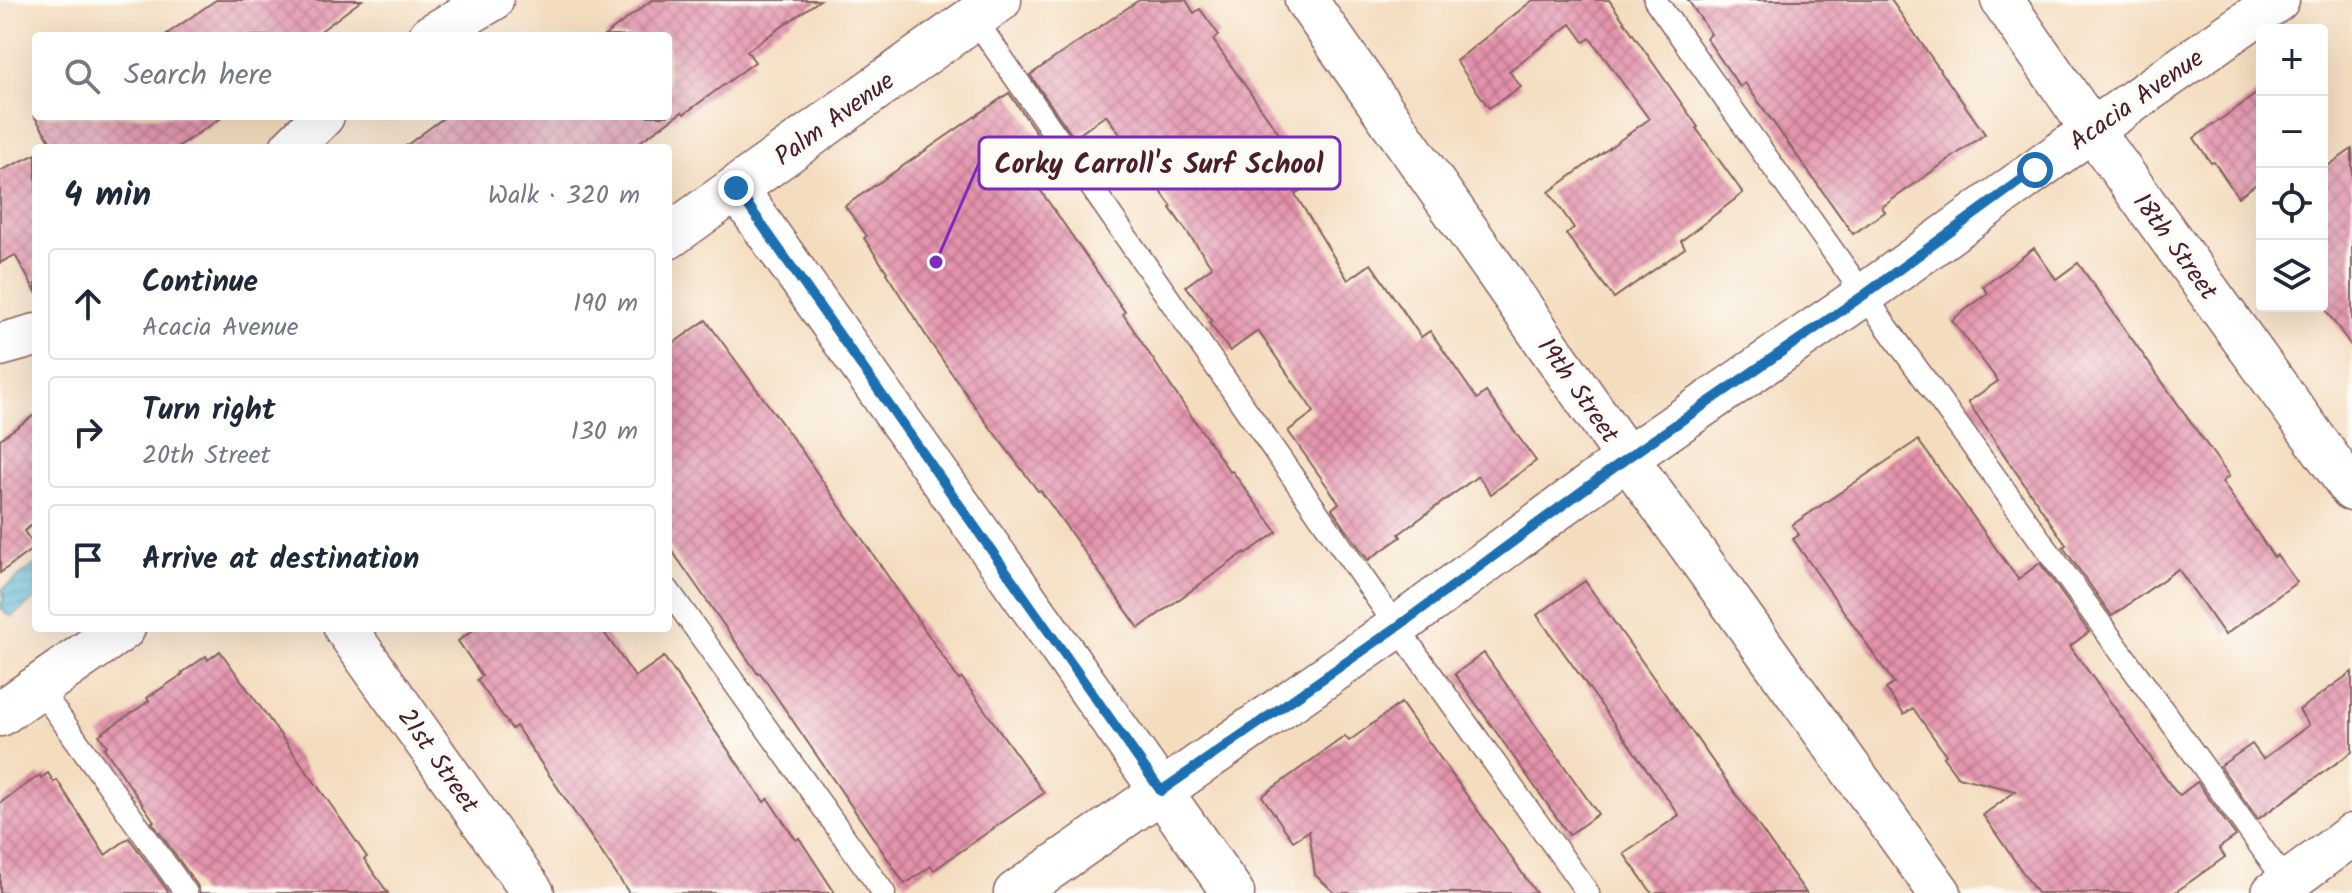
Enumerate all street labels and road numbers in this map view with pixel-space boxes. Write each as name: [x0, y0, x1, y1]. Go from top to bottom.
street label: Acacia Avenue: [2061, 38, 2214, 163]
street label: Palm Avenue: [766, 61, 905, 178]
street label: 18th Street: [2121, 185, 2228, 311]
street label: 19th Street: [1525, 329, 1630, 454]
street label: 21st Street: [386, 700, 490, 823]

